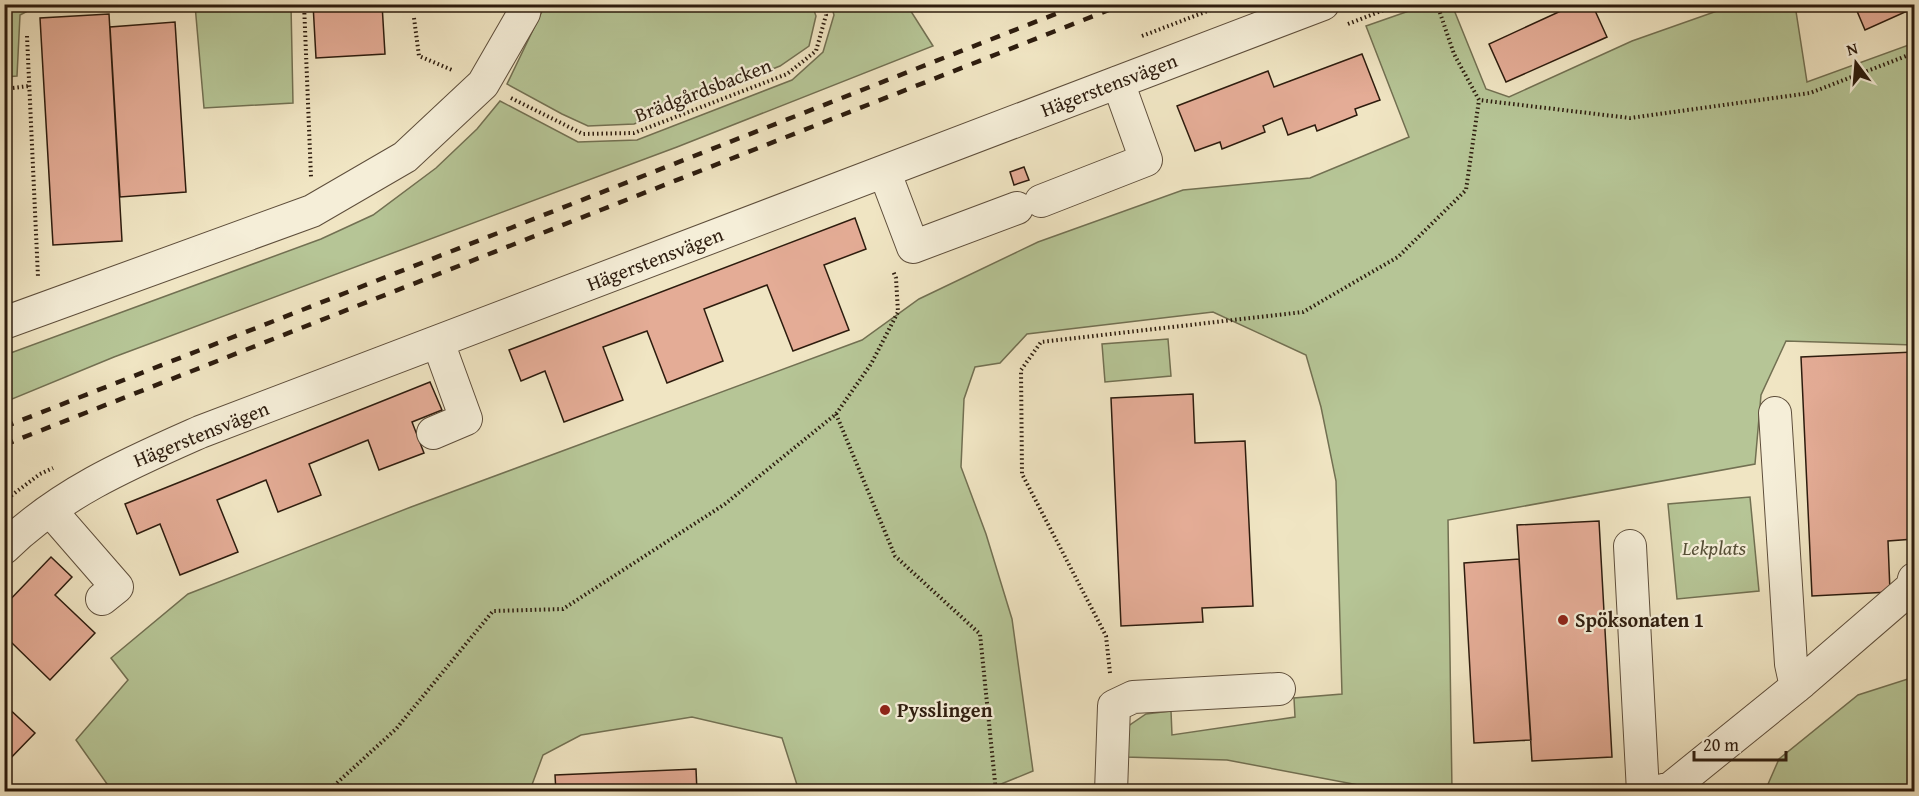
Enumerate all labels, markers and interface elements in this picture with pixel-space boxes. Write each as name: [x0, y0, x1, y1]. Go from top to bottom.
north arrow: [1826, 33, 1886, 93]
text: N: [1843, 35, 1861, 62]
street label: Hägerstensvägen: [1036, 45, 1181, 124]
street label: Brädgårdsbacken: [630, 50, 775, 129]
street label: Hägerstensvägen: [582, 219, 727, 298]
street label: Hägerstensvägen: [129, 393, 273, 474]
park label: Lekplats: [1681, 533, 1747, 562]
place label: Spöksonaten 1: [1575, 605, 1704, 634]
marker: Spöksonaten 1: [1556, 613, 1570, 627]
place label: Pysslingen: [897, 695, 993, 724]
marker: Pysslingen: [878, 703, 892, 717]
scale bar: [1694, 724, 1786, 762]
text: 20 m: [1703, 731, 1739, 758]

